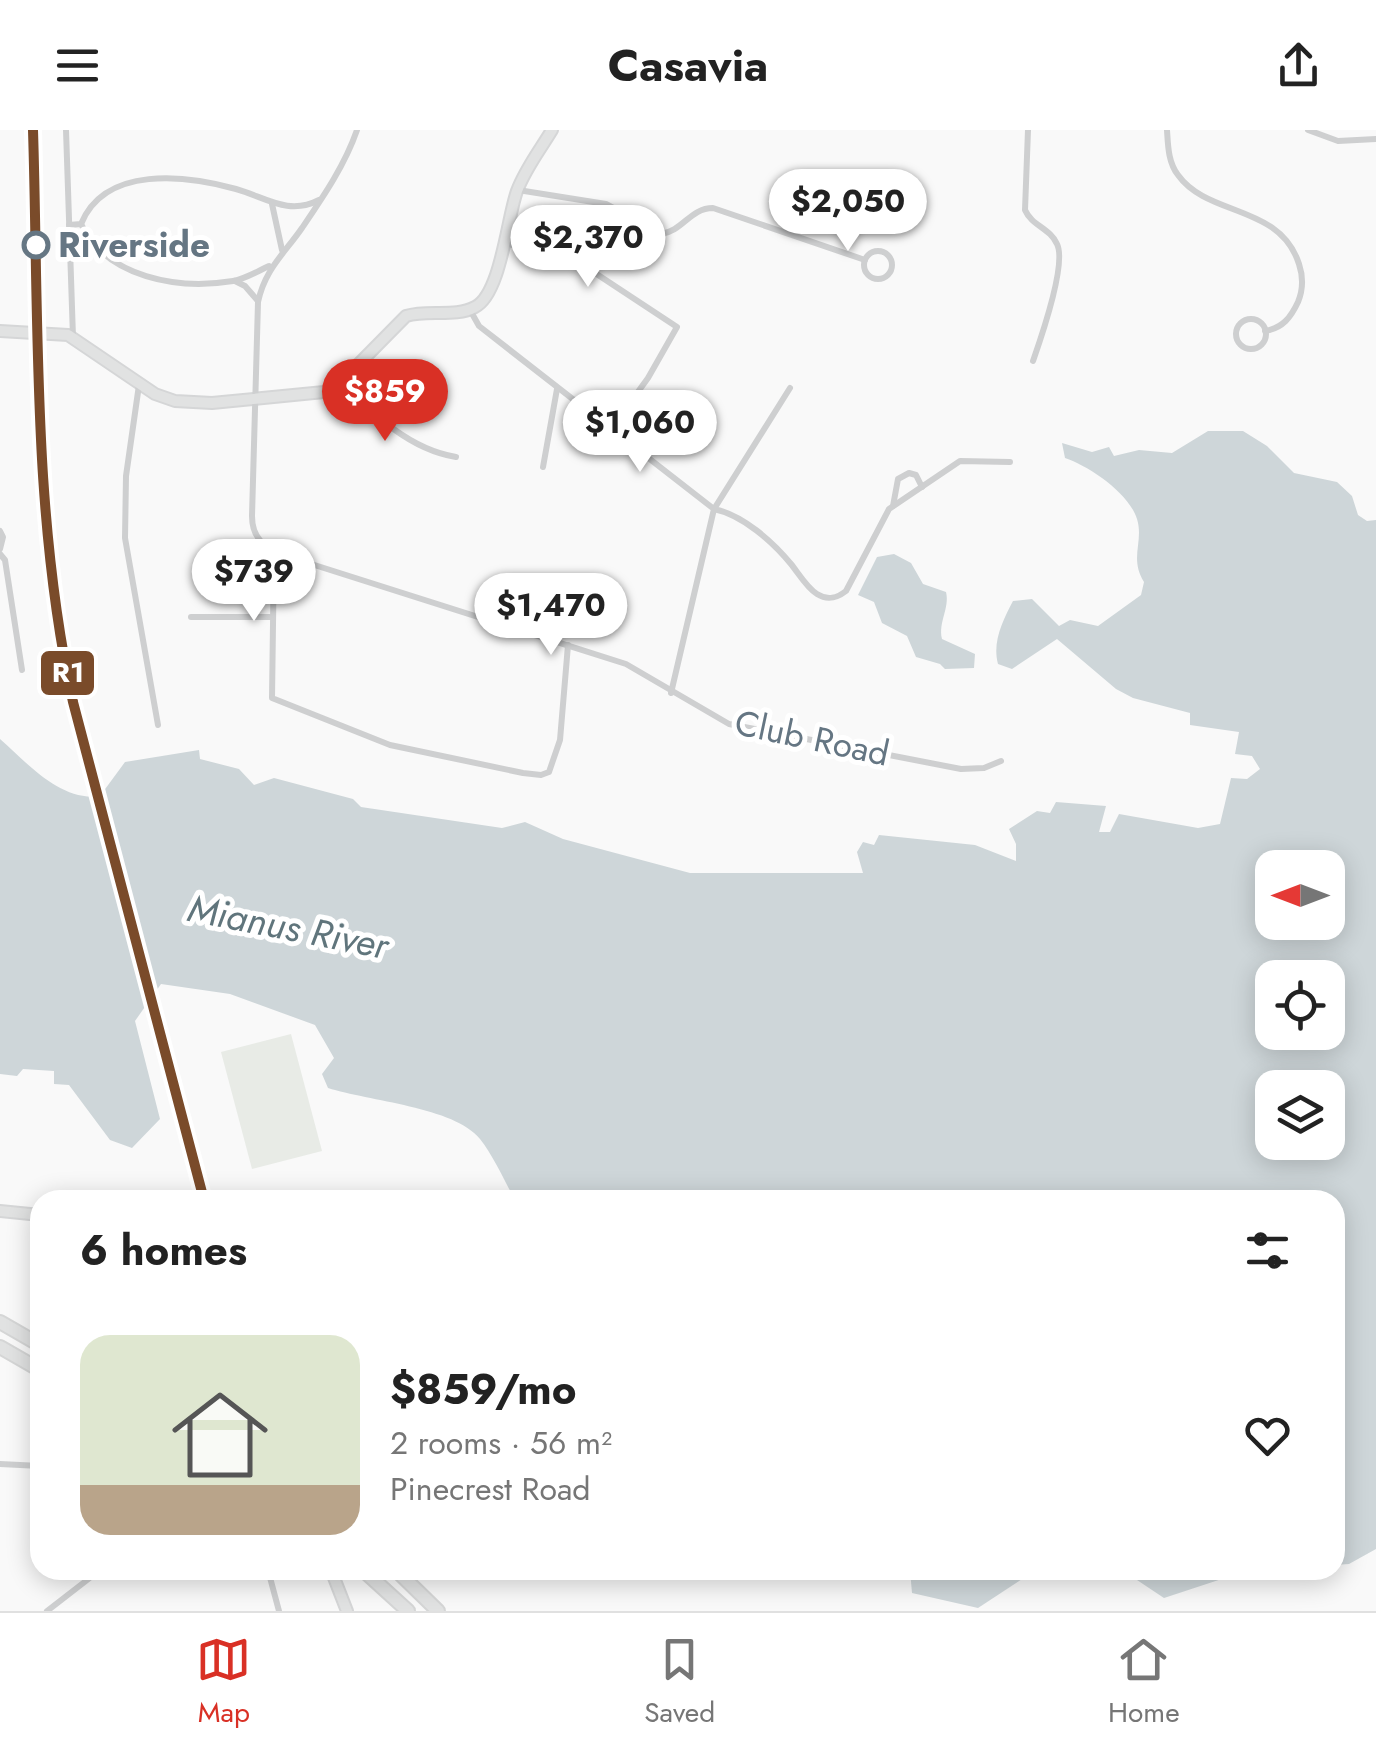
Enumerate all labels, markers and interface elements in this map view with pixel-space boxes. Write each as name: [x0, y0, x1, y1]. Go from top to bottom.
text: Casavia: [608, 33, 768, 98]
icon: menu: [50, 38, 105, 93]
icon: share: [1271, 38, 1326, 93]
pin: $2,050: [767, 169, 929, 254]
text: $2,050: [791, 178, 905, 224]
pin: $2,370: [507, 205, 669, 290]
text: $2,370: [532, 214, 644, 260]
place label: Riverside: [58, 220, 210, 270]
marker: Riverside: [23, 232, 49, 258]
pin: $859: [326, 359, 444, 444]
text: $859: [344, 368, 426, 414]
pin: $1,060: [559, 390, 721, 475]
text: $1,060: [585, 399, 695, 445]
pin: $739: [195, 539, 313, 624]
text: $739: [214, 548, 294, 594]
pin: $1,470: [470, 573, 632, 658]
text: $1,470: [496, 582, 606, 628]
line badge: R1: [39, 649, 96, 697]
text: R1: [52, 652, 84, 693]
street label: Club Road: [730, 697, 894, 779]
north arrow: [1255, 850, 1345, 940]
map controls: [1255, 850, 1345, 1160]
water label: Mianus River: [183, 880, 395, 973]
button: locate: [1255, 960, 1345, 1050]
button: layers: [1255, 1070, 1345, 1160]
text: 6 homes: [80, 1220, 247, 1281]
icon: filters: [1240, 1223, 1295, 1278]
text: $859/mo: [390, 1359, 577, 1420]
icon: home: [160, 1375, 280, 1495]
icon: heart: [1240, 1408, 1295, 1463]
text: 2 rooms · 56 m²: [390, 1420, 612, 1466]
text: Pinecrest Road: [390, 1466, 591, 1512]
tab: Map: [196, 1632, 251, 1733]
tab: Saved: [644, 1632, 715, 1733]
tab: Home: [1108, 1632, 1180, 1733]

